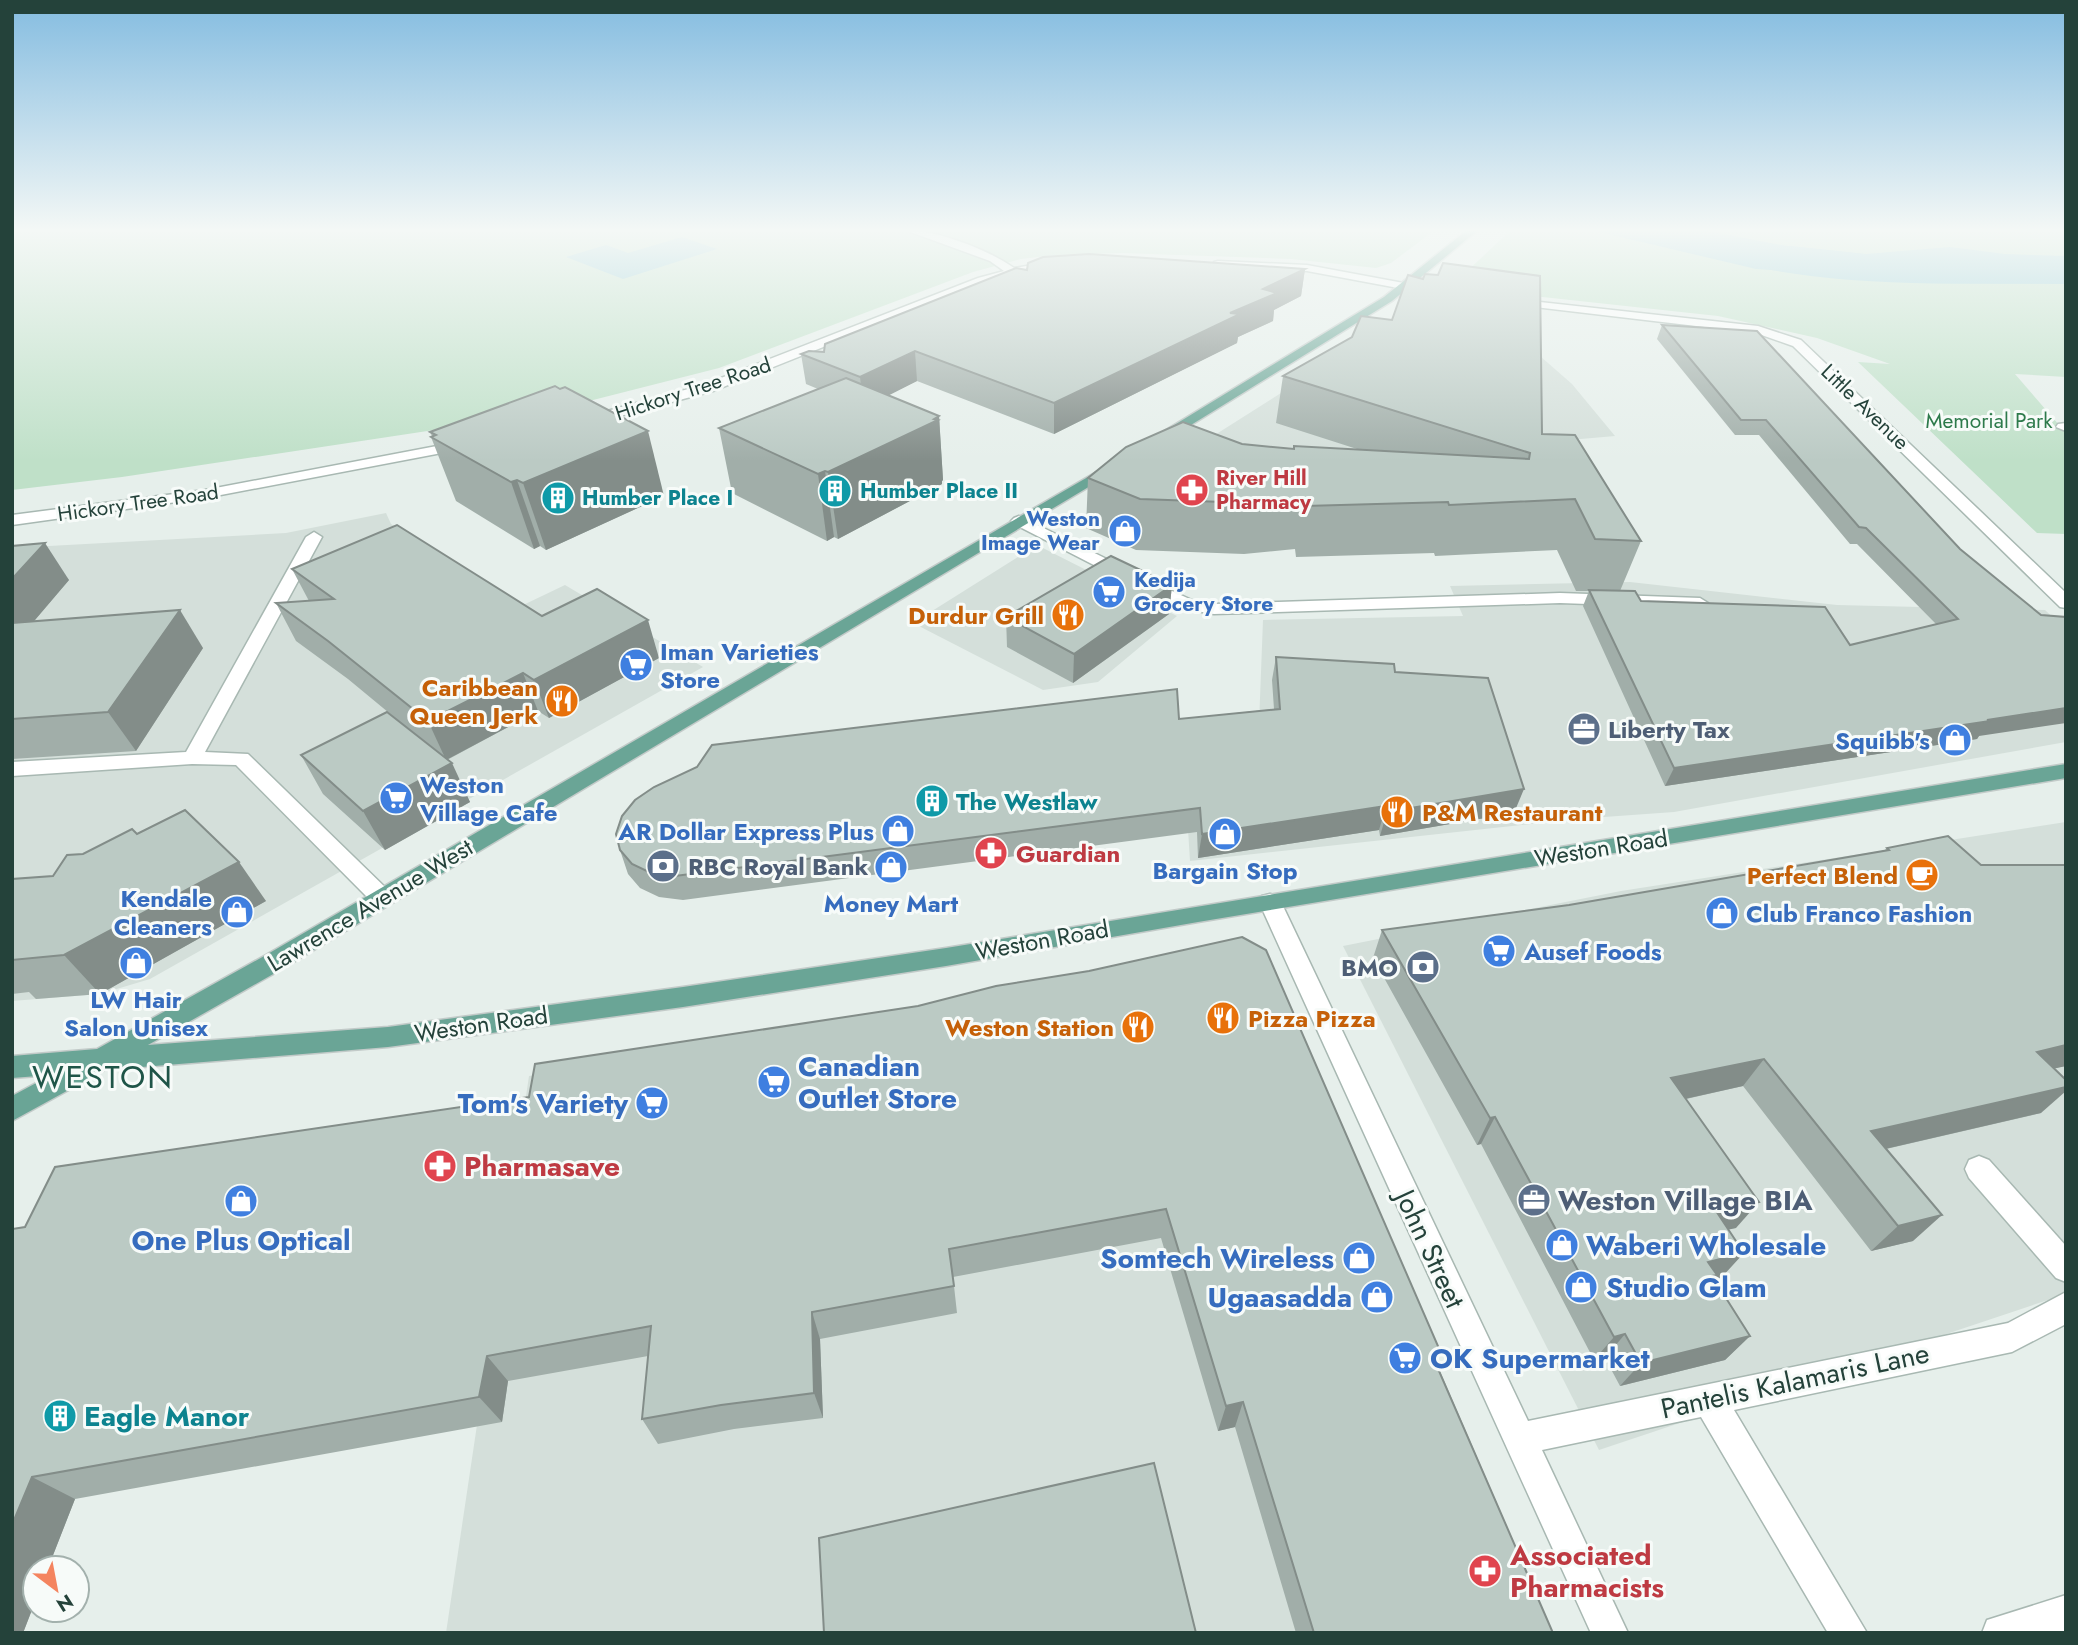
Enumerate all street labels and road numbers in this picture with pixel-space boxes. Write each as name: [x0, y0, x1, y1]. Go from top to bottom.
street label: Hickory Tree Road: [611, 350, 775, 428]
street label: Little Avenue: [1814, 357, 1916, 457]
street label: Hickory Tree Road: [55, 477, 221, 529]
street label: Weston Road: [1532, 820, 1670, 876]
street label: Lawrence Avenue West: [261, 830, 480, 980]
street label: Weston Road: [973, 911, 1111, 969]
street label: Weston Road: [412, 997, 550, 1051]
street label: John Street: [1383, 1179, 1475, 1315]
street label: Pantelis Kalamaris Lane: [1657, 1333, 1933, 1429]

